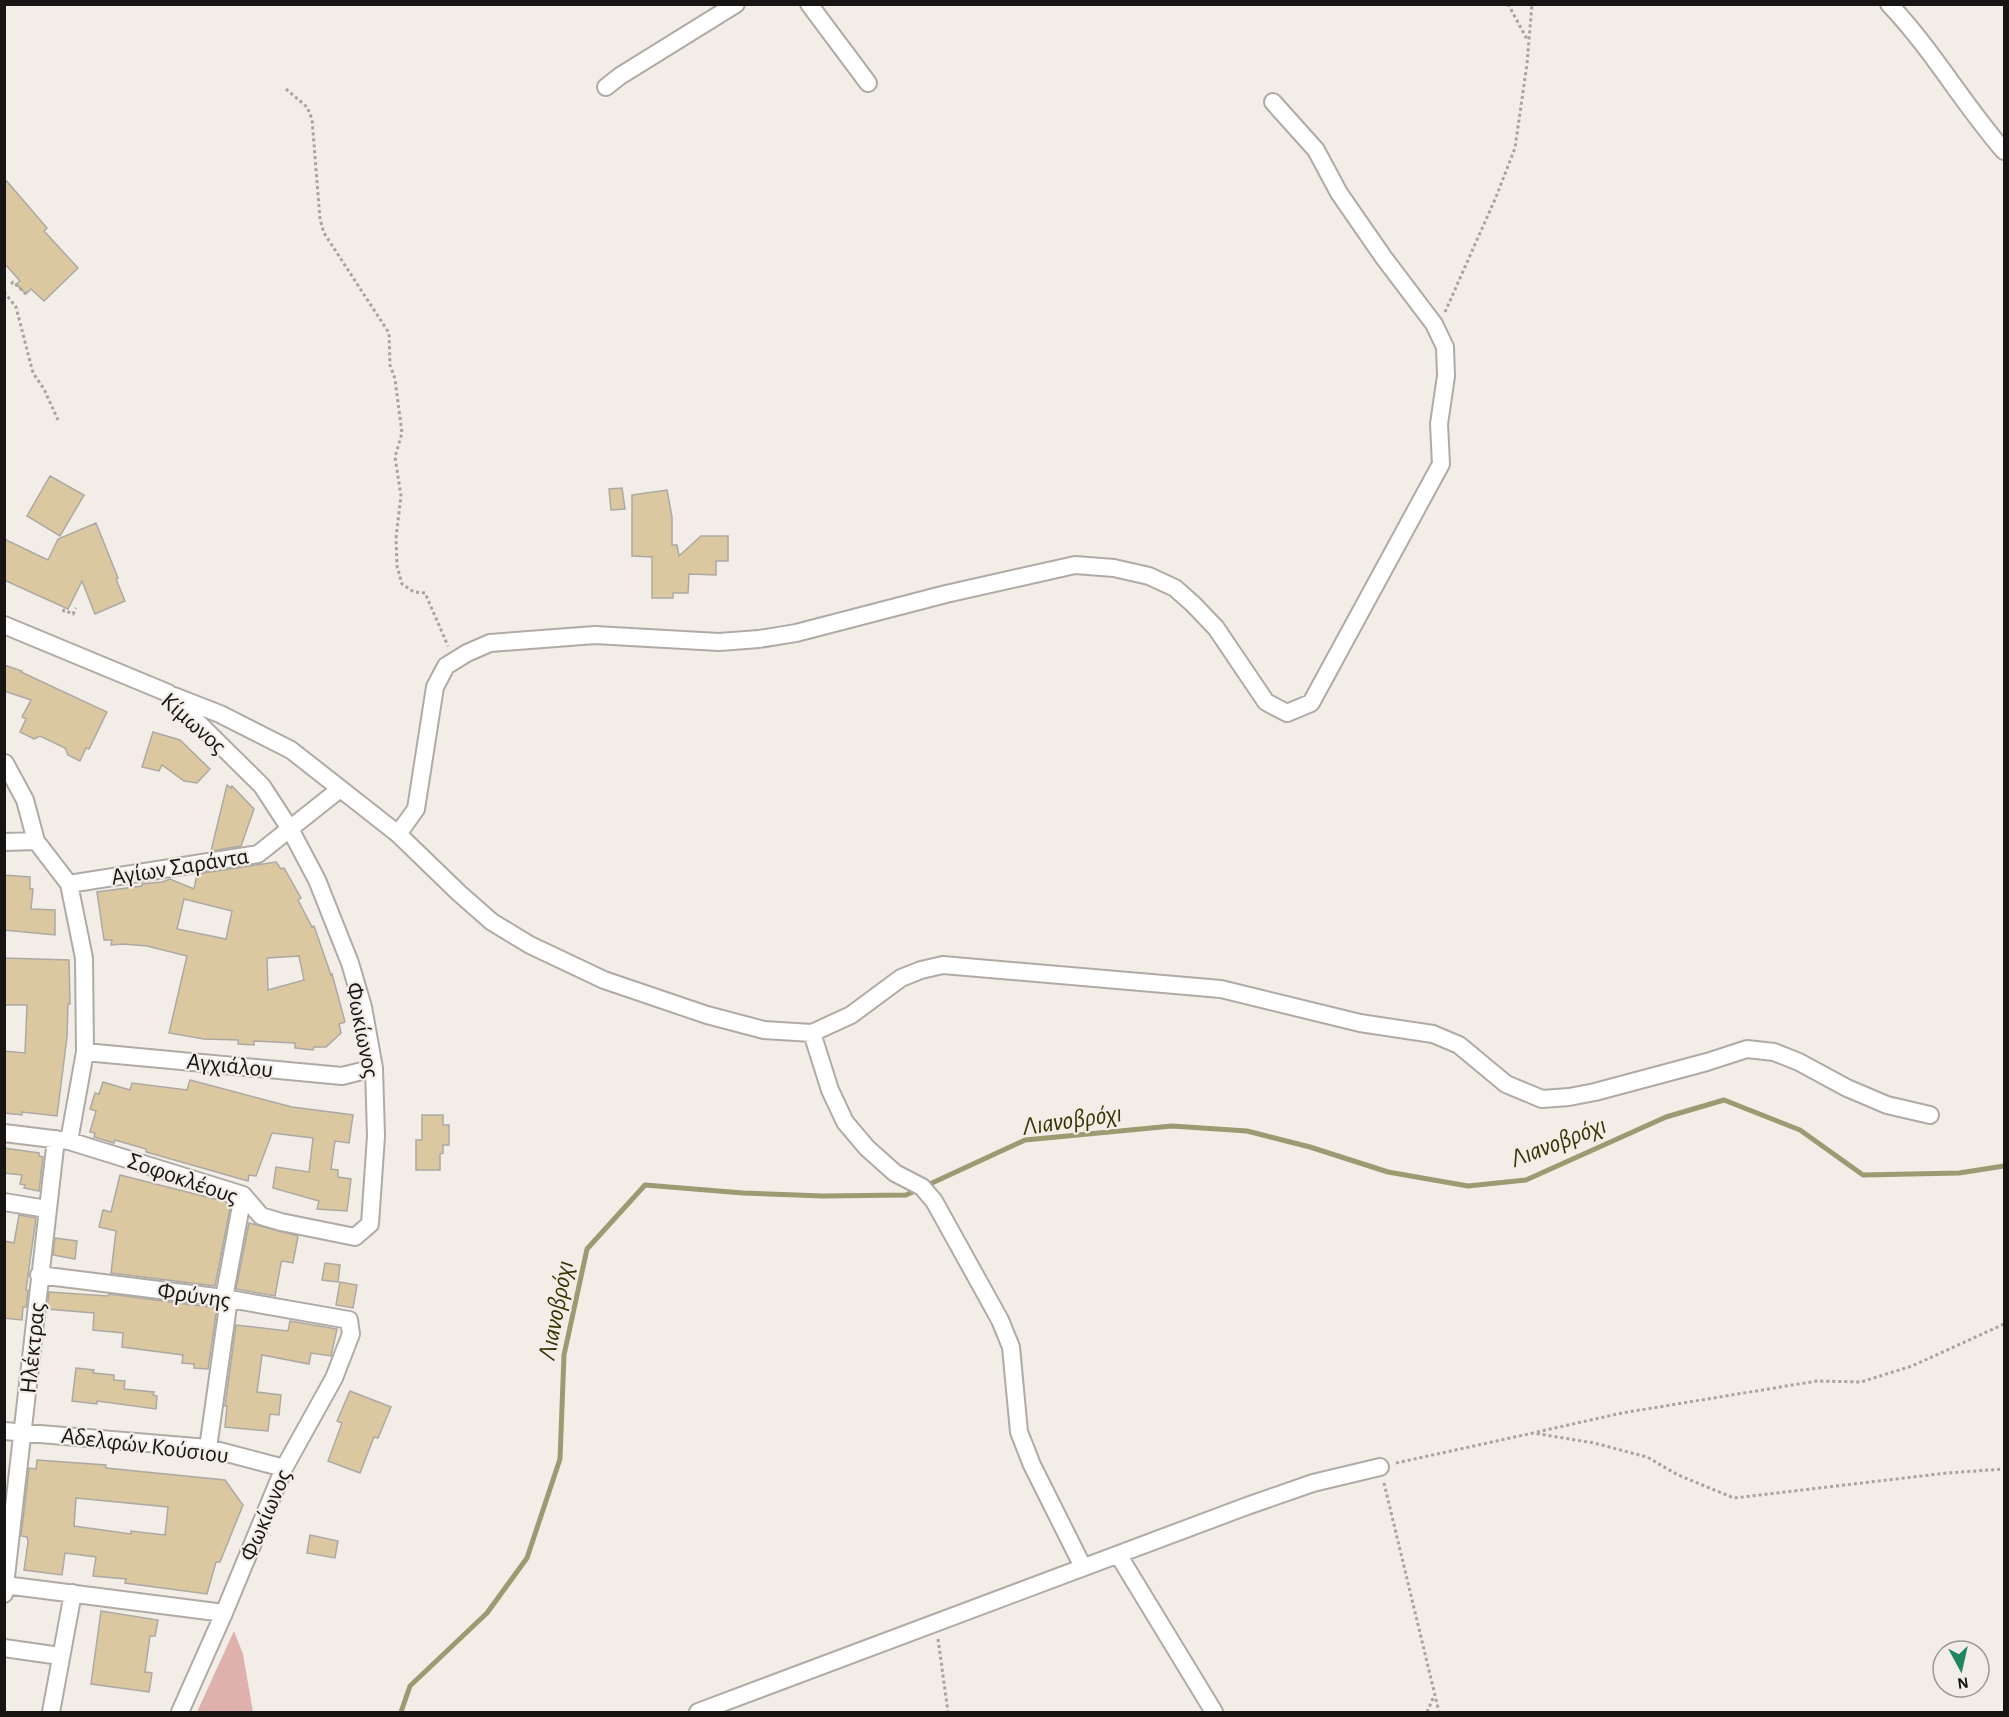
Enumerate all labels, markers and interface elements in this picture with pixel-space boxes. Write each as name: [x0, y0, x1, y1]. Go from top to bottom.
street label: Κίμωνος: [156, 689, 230, 759]
street label: Αγίων Σαράντα: [110, 844, 251, 890]
street label: Φωκίωνος: [341, 980, 383, 1080]
street label: Αγχιάλου: [186, 1050, 274, 1082]
water label: Λιανοβρόχι: [1020, 1100, 1124, 1140]
water label: Λιανοβρόχι: [1506, 1112, 1610, 1172]
street label: Σοφοκλέους: [124, 1149, 241, 1209]
water label: Λιανοβρόχι: [533, 1259, 578, 1363]
street label: Φρύνης: [156, 1279, 232, 1313]
street label: Ηλέκτρας: [16, 1301, 50, 1395]
street label: Αδελφών Κούσιου: [60, 1424, 230, 1468]
street label: Φωκίωνος: [236, 1466, 296, 1565]
north arrow: [1931, 1639, 1991, 1699]
text: N: [1956, 1674, 1970, 1692]

